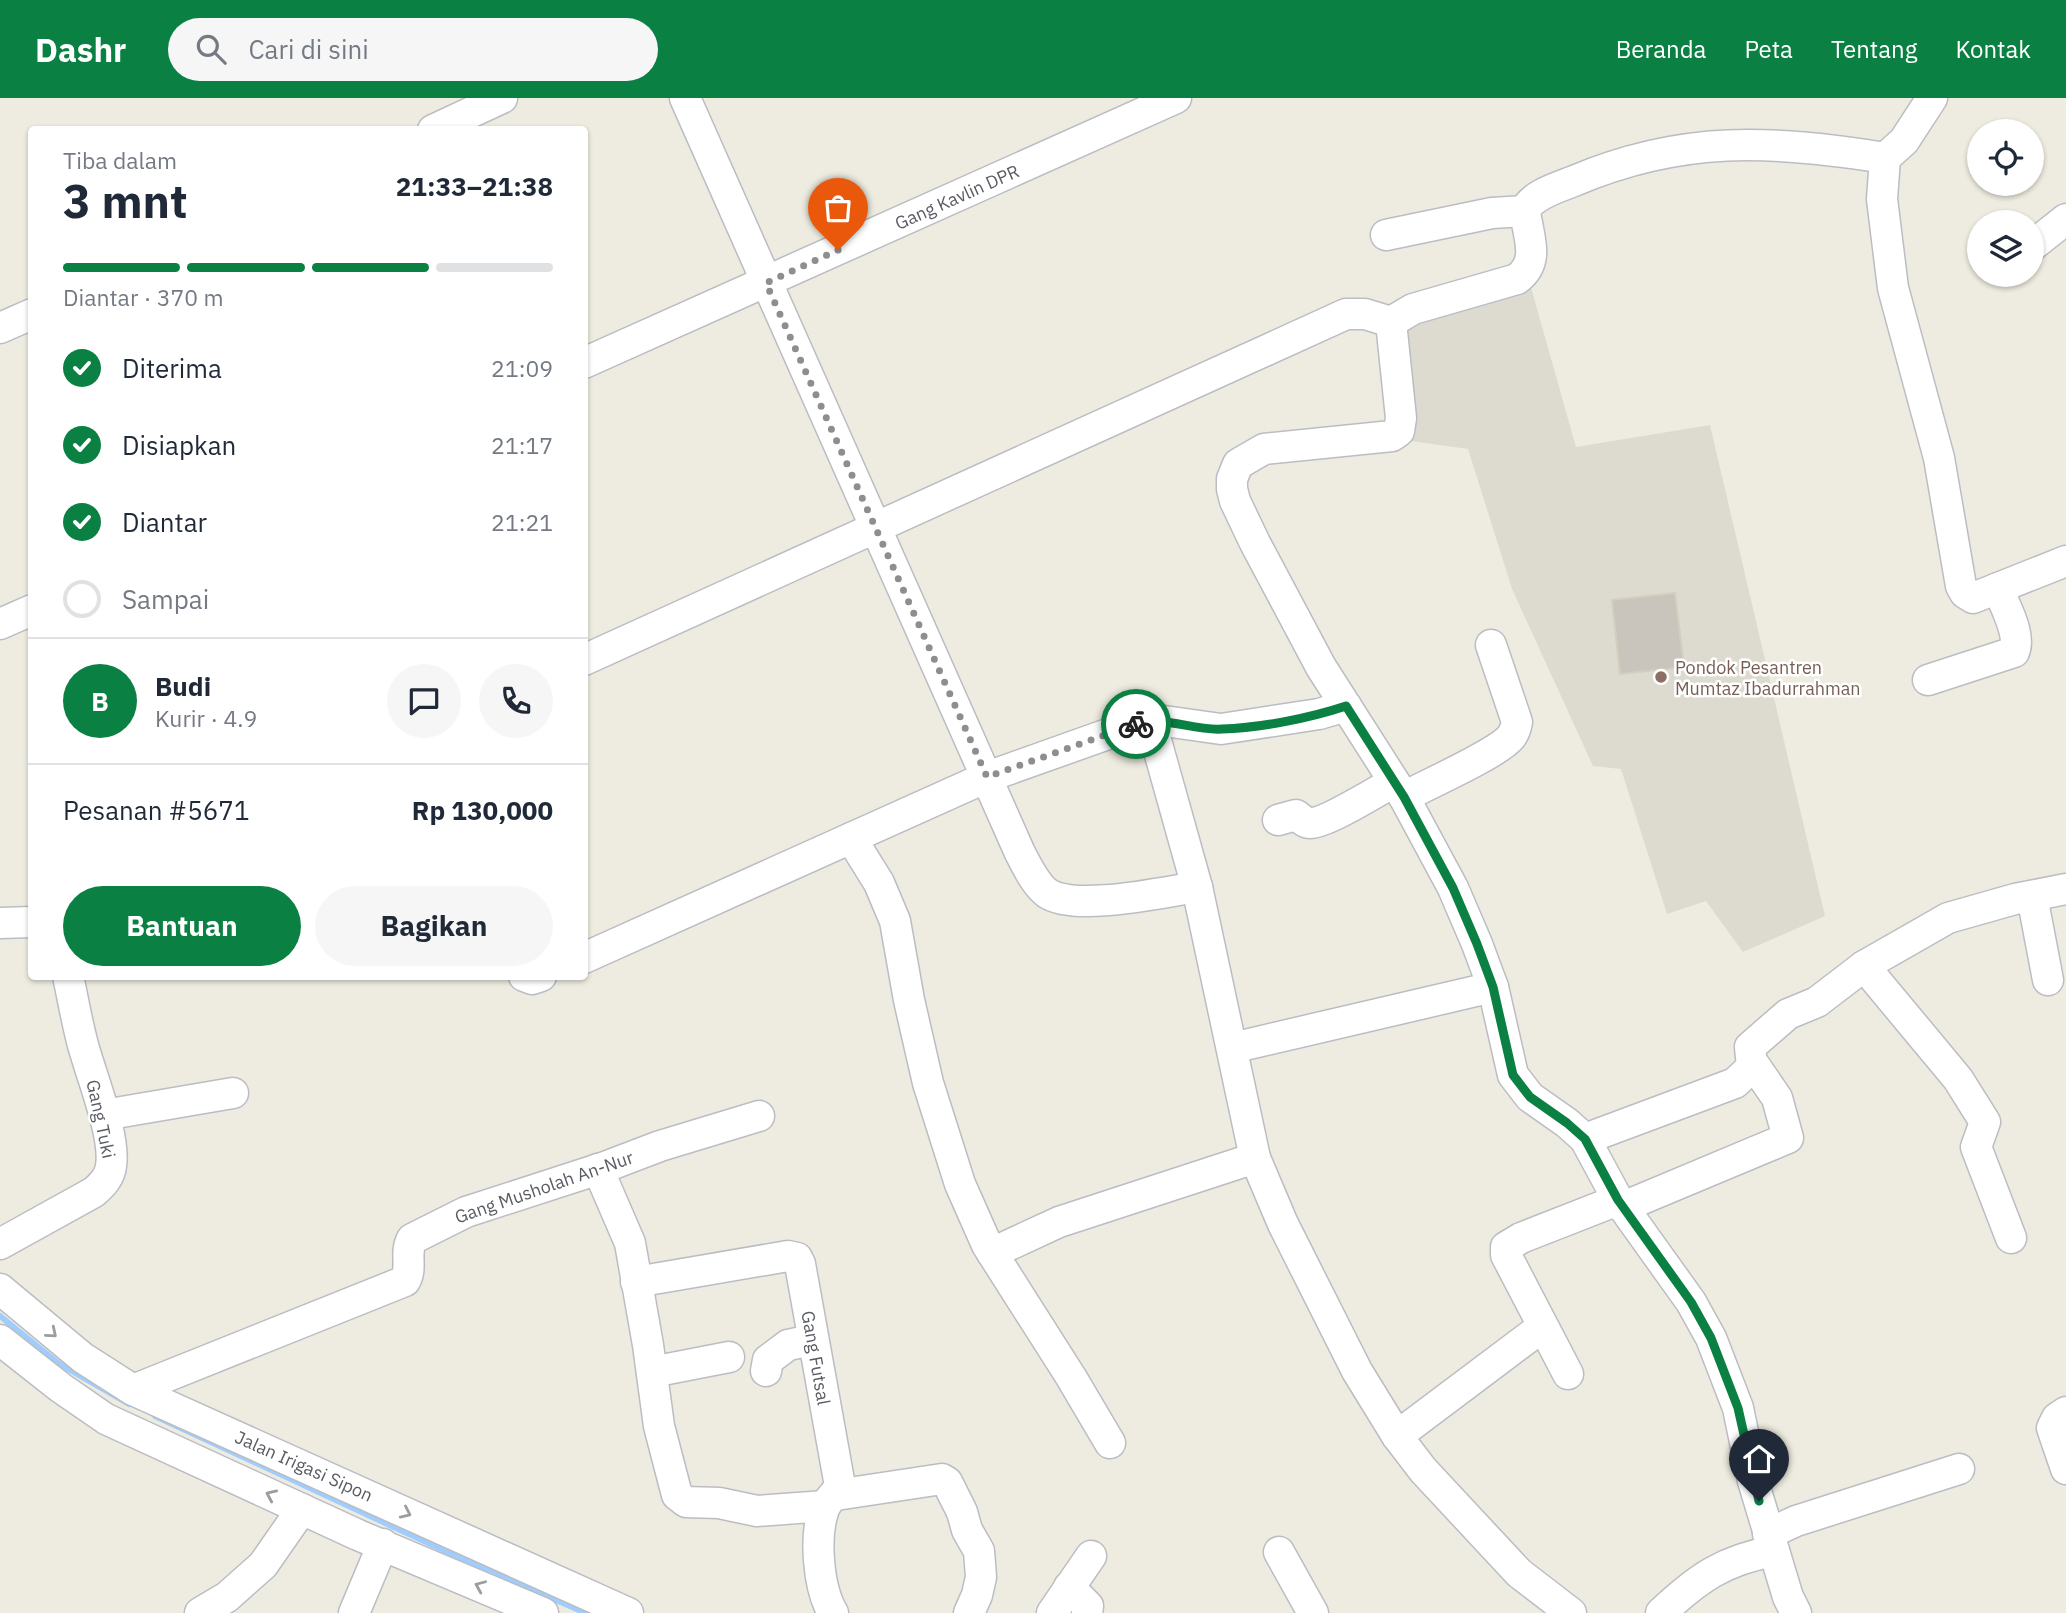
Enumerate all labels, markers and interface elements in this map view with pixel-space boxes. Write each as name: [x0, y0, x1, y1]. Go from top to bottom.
search box: [168, 18, 658, 81]
text: Dashr: [35, 28, 126, 71]
icon: search: [192, 30, 230, 68]
text: Cari di sini: [248, 32, 369, 66]
text: Beranda: [1616, 33, 1706, 65]
text: Peta: [1744, 33, 1793, 65]
text: Tentang: [1831, 33, 1917, 65]
text: Kontak: [1955, 33, 2031, 65]
map controls: [1967, 119, 2044, 287]
button: locate: [1967, 119, 2044, 196]
text: Tiba dalam: [63, 145, 177, 175]
street label: Gang Kavlin DPR: [891, 159, 1023, 235]
text: 21:33–21:38: [396, 169, 553, 203]
text: 3 mnt: [63, 171, 188, 231]
pin: [808, 178, 868, 250]
icon: bag: [819, 189, 857, 227]
button: layers: [1967, 210, 2044, 287]
text: Diantar · 370 m: [63, 282, 224, 312]
icon: check: [63, 349, 101, 387]
text: Diterima: [122, 351, 222, 385]
text: 21:09: [491, 353, 553, 383]
icon: check: [63, 426, 101, 464]
text: Disiapkan: [122, 428, 236, 462]
text: 21:17: [491, 430, 553, 460]
icon: check: [63, 503, 101, 541]
text: Diantar: [122, 505, 207, 539]
text: 21:21: [491, 507, 553, 537]
text: Sampai: [122, 582, 209, 616]
place label: Pondok Pesantren Mumtaz Ibadurrahman: [1675, 656, 1861, 700]
button: chat: [387, 664, 461, 738]
button: phone: [479, 664, 553, 738]
text: Budi: [155, 669, 211, 703]
marker: Pondok Pesantren Mumtaz Ibadurrahman: [1653, 669, 1669, 685]
text: B: [91, 684, 109, 718]
courier: [1101, 689, 1171, 759]
text: Kurir · 4.9: [155, 703, 257, 733]
icon: bike: [1117, 705, 1155, 743]
text: Pesanan #5671: [63, 793, 250, 827]
text: Rp 130,000: [412, 793, 553, 827]
button: Bantuan: [63, 886, 301, 966]
button: Bagikan: [315, 886, 553, 966]
street label: Gang Tuki: [81, 1078, 121, 1160]
street label: Gang Musholah An-Nur: [452, 1145, 637, 1228]
street label: Gang Futsal: [796, 1309, 836, 1407]
one-way arrow: [44, 1325, 57, 1337]
street label: Jalan Irigasi Sipon: [232, 1425, 376, 1507]
pin: [1729, 1429, 1789, 1501]
icon: home: [1740, 1440, 1778, 1478]
one-way arrow: [266, 1489, 279, 1503]
one-way arrow: [399, 1505, 412, 1519]
one-way arrow: [475, 1580, 487, 1594]

